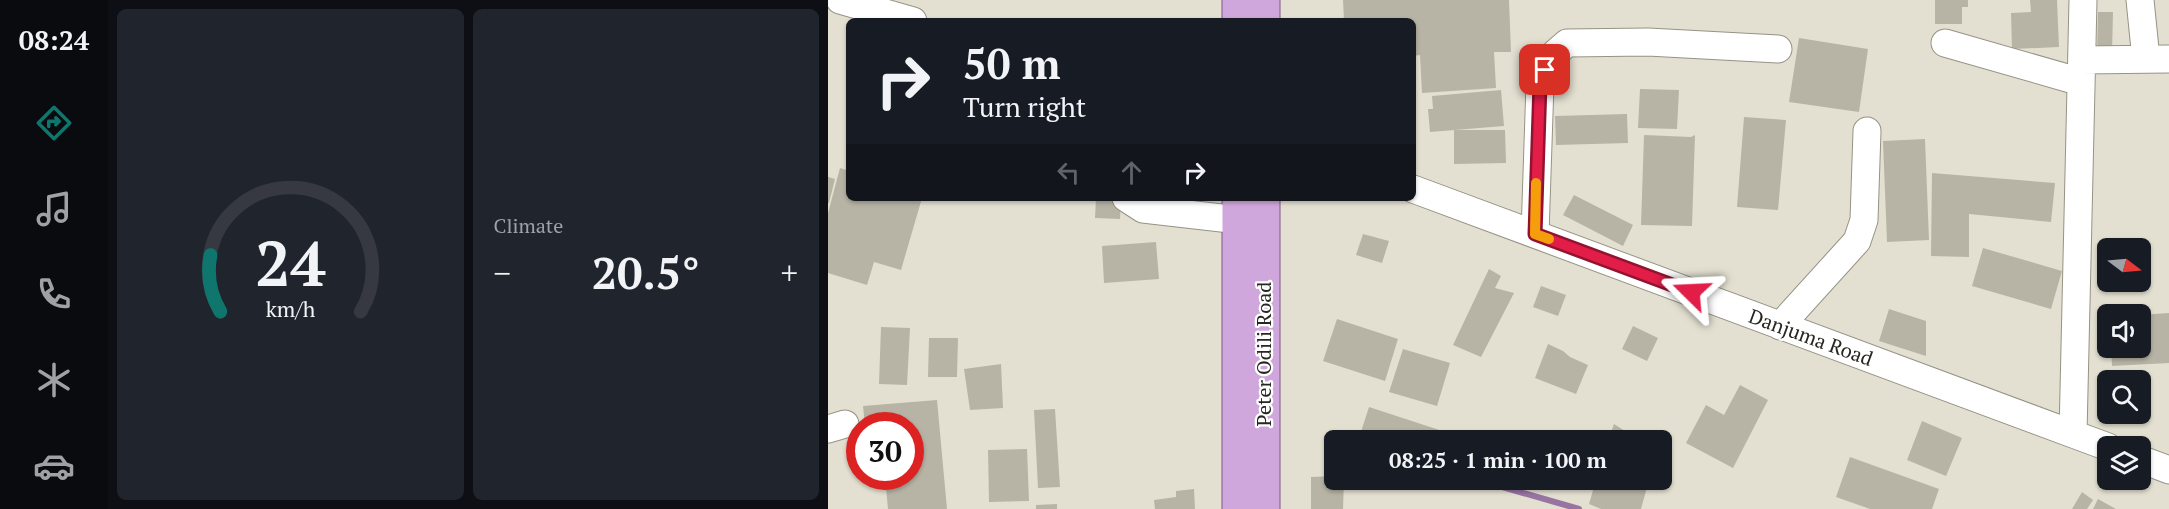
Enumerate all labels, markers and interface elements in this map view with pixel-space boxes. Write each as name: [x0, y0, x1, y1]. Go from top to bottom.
text: 08:24: [19, 22, 89, 58]
text: 50 m: [963, 35, 1061, 91]
icon: right: [864, 42, 942, 120]
pin: [1519, 44, 1570, 95]
icon: arrive: [1528, 53, 1561, 86]
text: Turn right: [963, 89, 1086, 125]
icon: directions: [33, 102, 75, 144]
icon: left: [1052, 156, 1085, 189]
icon: ahead: [1115, 156, 1148, 189]
icon: right: [1178, 156, 1211, 189]
icon: music: [33, 188, 75, 230]
text: Climate: [494, 212, 563, 239]
text: 24: [255, 221, 326, 304]
north arrow: [2097, 238, 2151, 292]
map controls: [2097, 238, 2151, 490]
text: 20.5°: [592, 242, 700, 302]
text: −: [494, 251, 511, 294]
text: +: [780, 251, 798, 294]
position arrow: [1659, 260, 1723, 324]
icon: phone: [33, 273, 75, 315]
street label: Peter Odili Road: [1250, 282, 1277, 426]
text: km/h: [265, 295, 315, 323]
street label: Danjuma Road: [1745, 302, 1877, 372]
button: sound: [2097, 304, 2151, 358]
icon: climate: [33, 359, 75, 401]
button: search: [2097, 370, 2151, 424]
speed limit sign: 30: [846, 412, 924, 490]
button: layers: [2097, 436, 2151, 490]
icon: car: [33, 445, 75, 487]
text: 08:25 · 1 min · 100 m: [1389, 445, 1607, 474]

